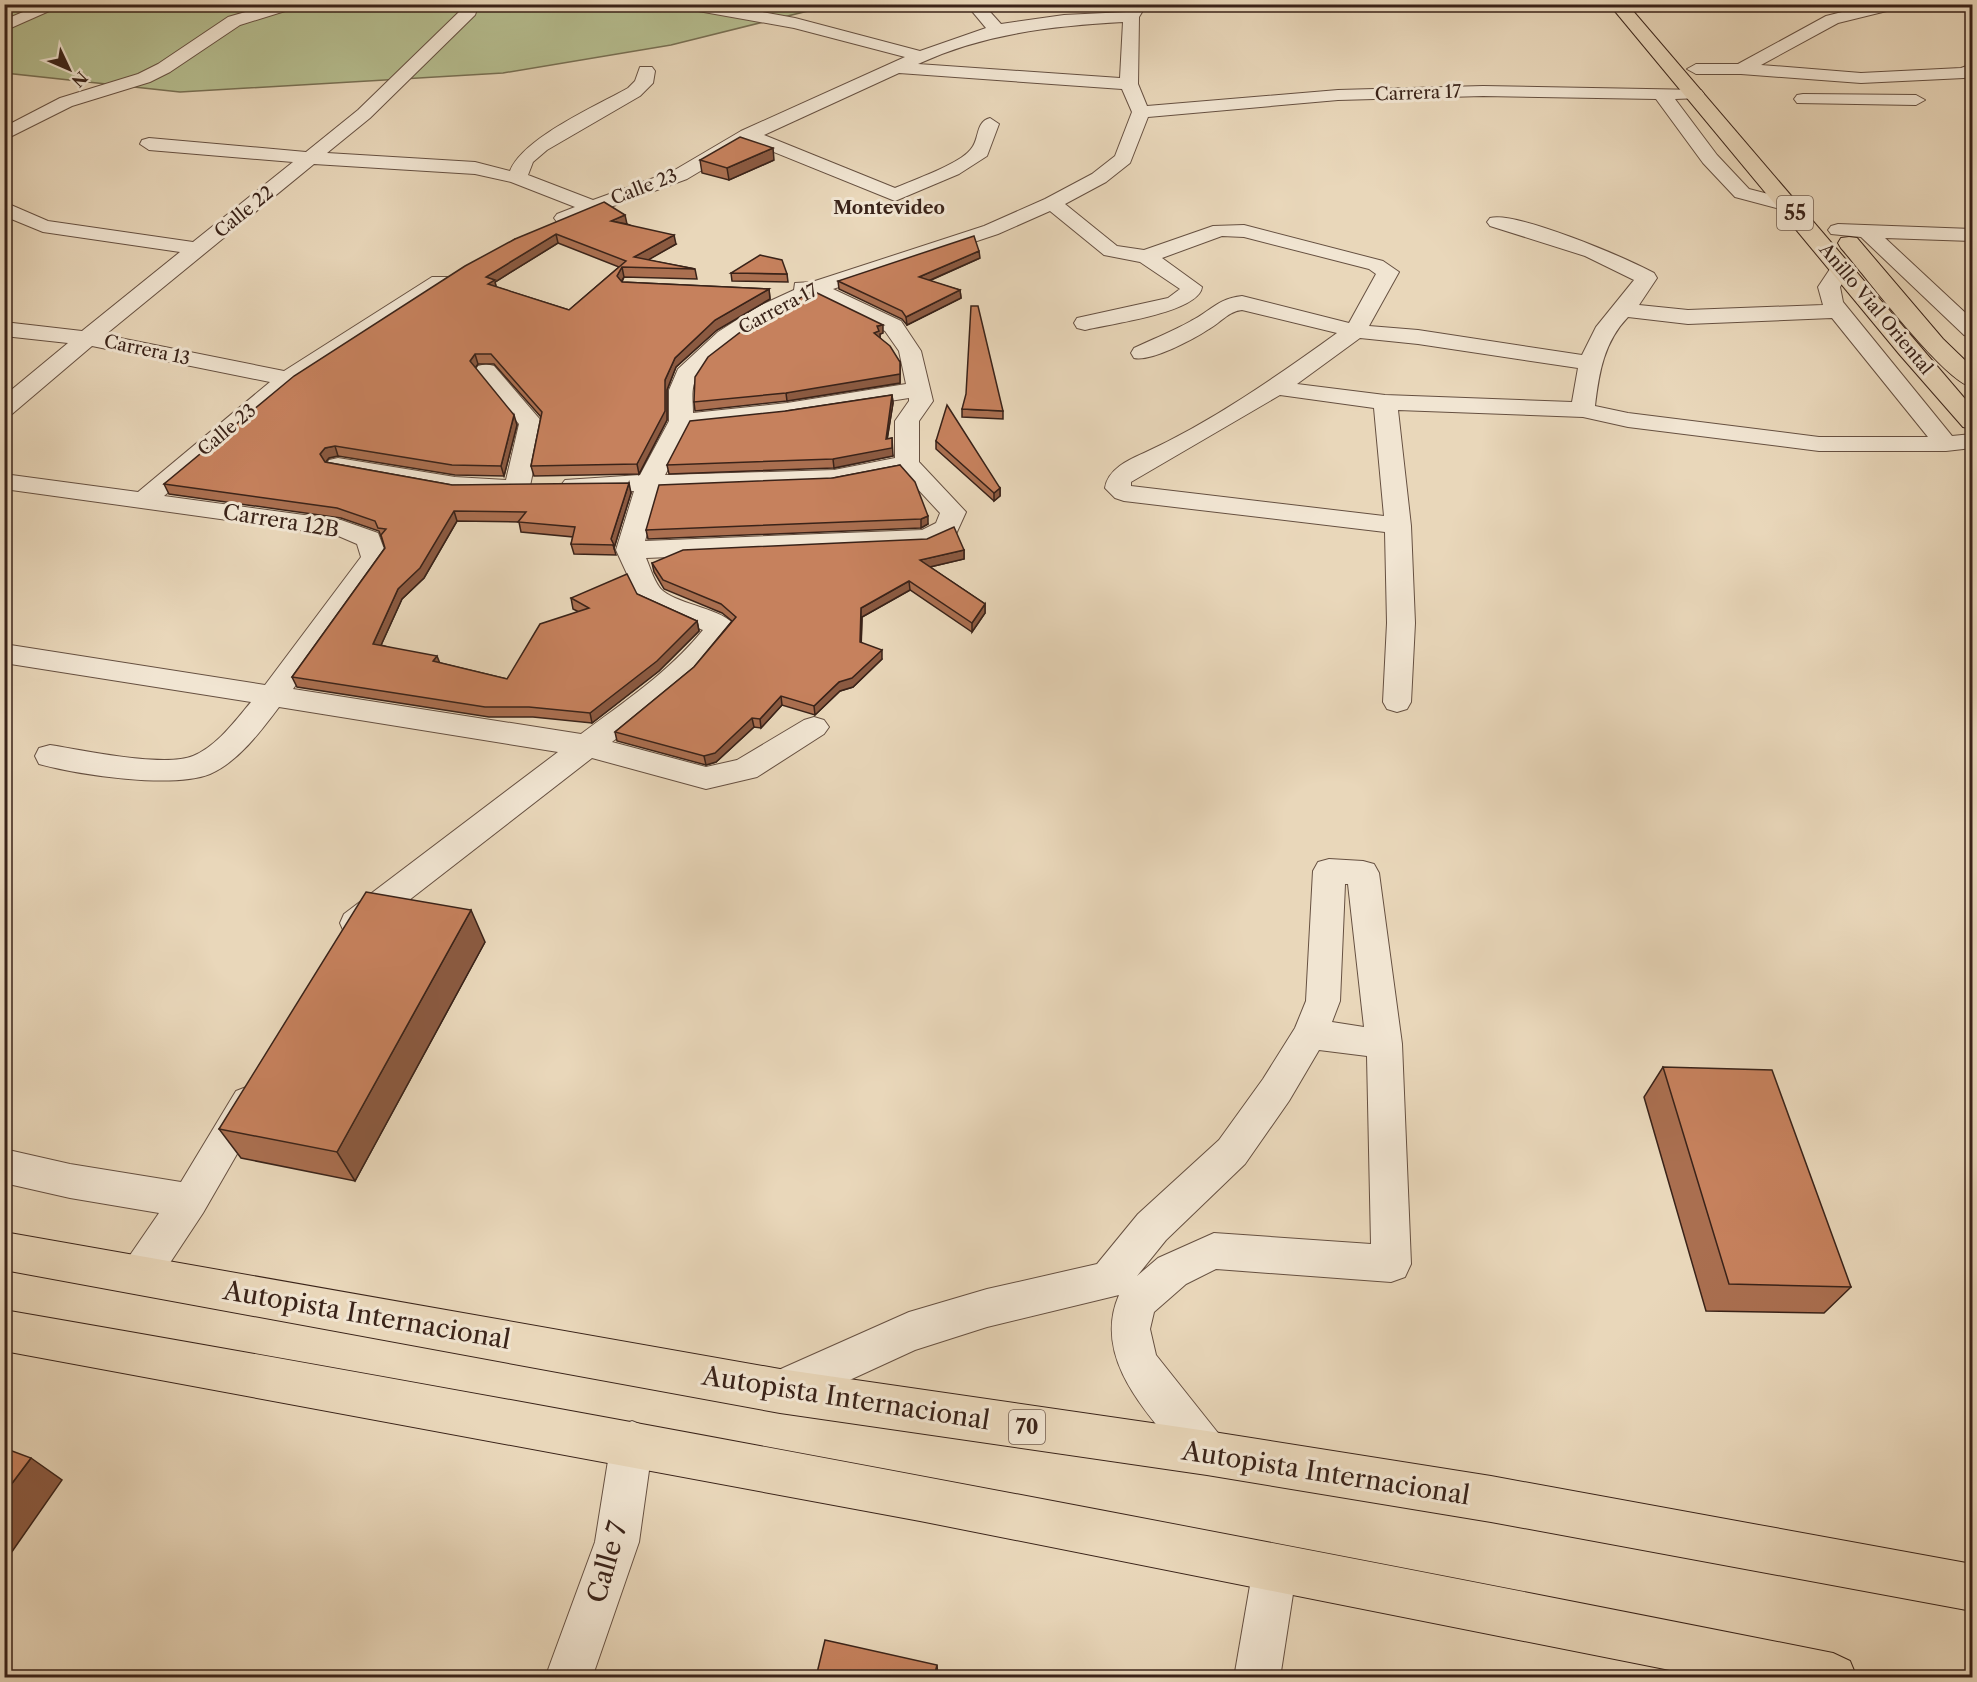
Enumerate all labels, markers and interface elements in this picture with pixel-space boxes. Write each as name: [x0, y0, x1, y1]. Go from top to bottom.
north arrow: [39, 39, 99, 99]
text: N: [68, 67, 92, 91]
street label: Carrera 17: [1374, 80, 1462, 106]
street label: Calle 23: [608, 164, 680, 210]
street label: Calle 22: [210, 182, 278, 242]
road number: 55: [1777, 196, 1813, 230]
district label: Montevideo: [833, 197, 945, 219]
street label: Anillo Vial Oriental: [1814, 238, 1937, 379]
street label: Carrera 17: [735, 279, 821, 339]
street label: Carrera 13: [102, 330, 192, 370]
street label: Calle 23: [193, 399, 261, 461]
street label: Carrera 12B: [221, 499, 341, 542]
street label: Autopista Internacional: [220, 1274, 513, 1356]
street label: Autopista Internacional: [699, 1359, 992, 1437]
road number: 70: [1009, 1410, 1045, 1444]
street label: Autopista Internacional: [1179, 1434, 1472, 1512]
street label: Calle 7: [580, 1517, 634, 1607]

